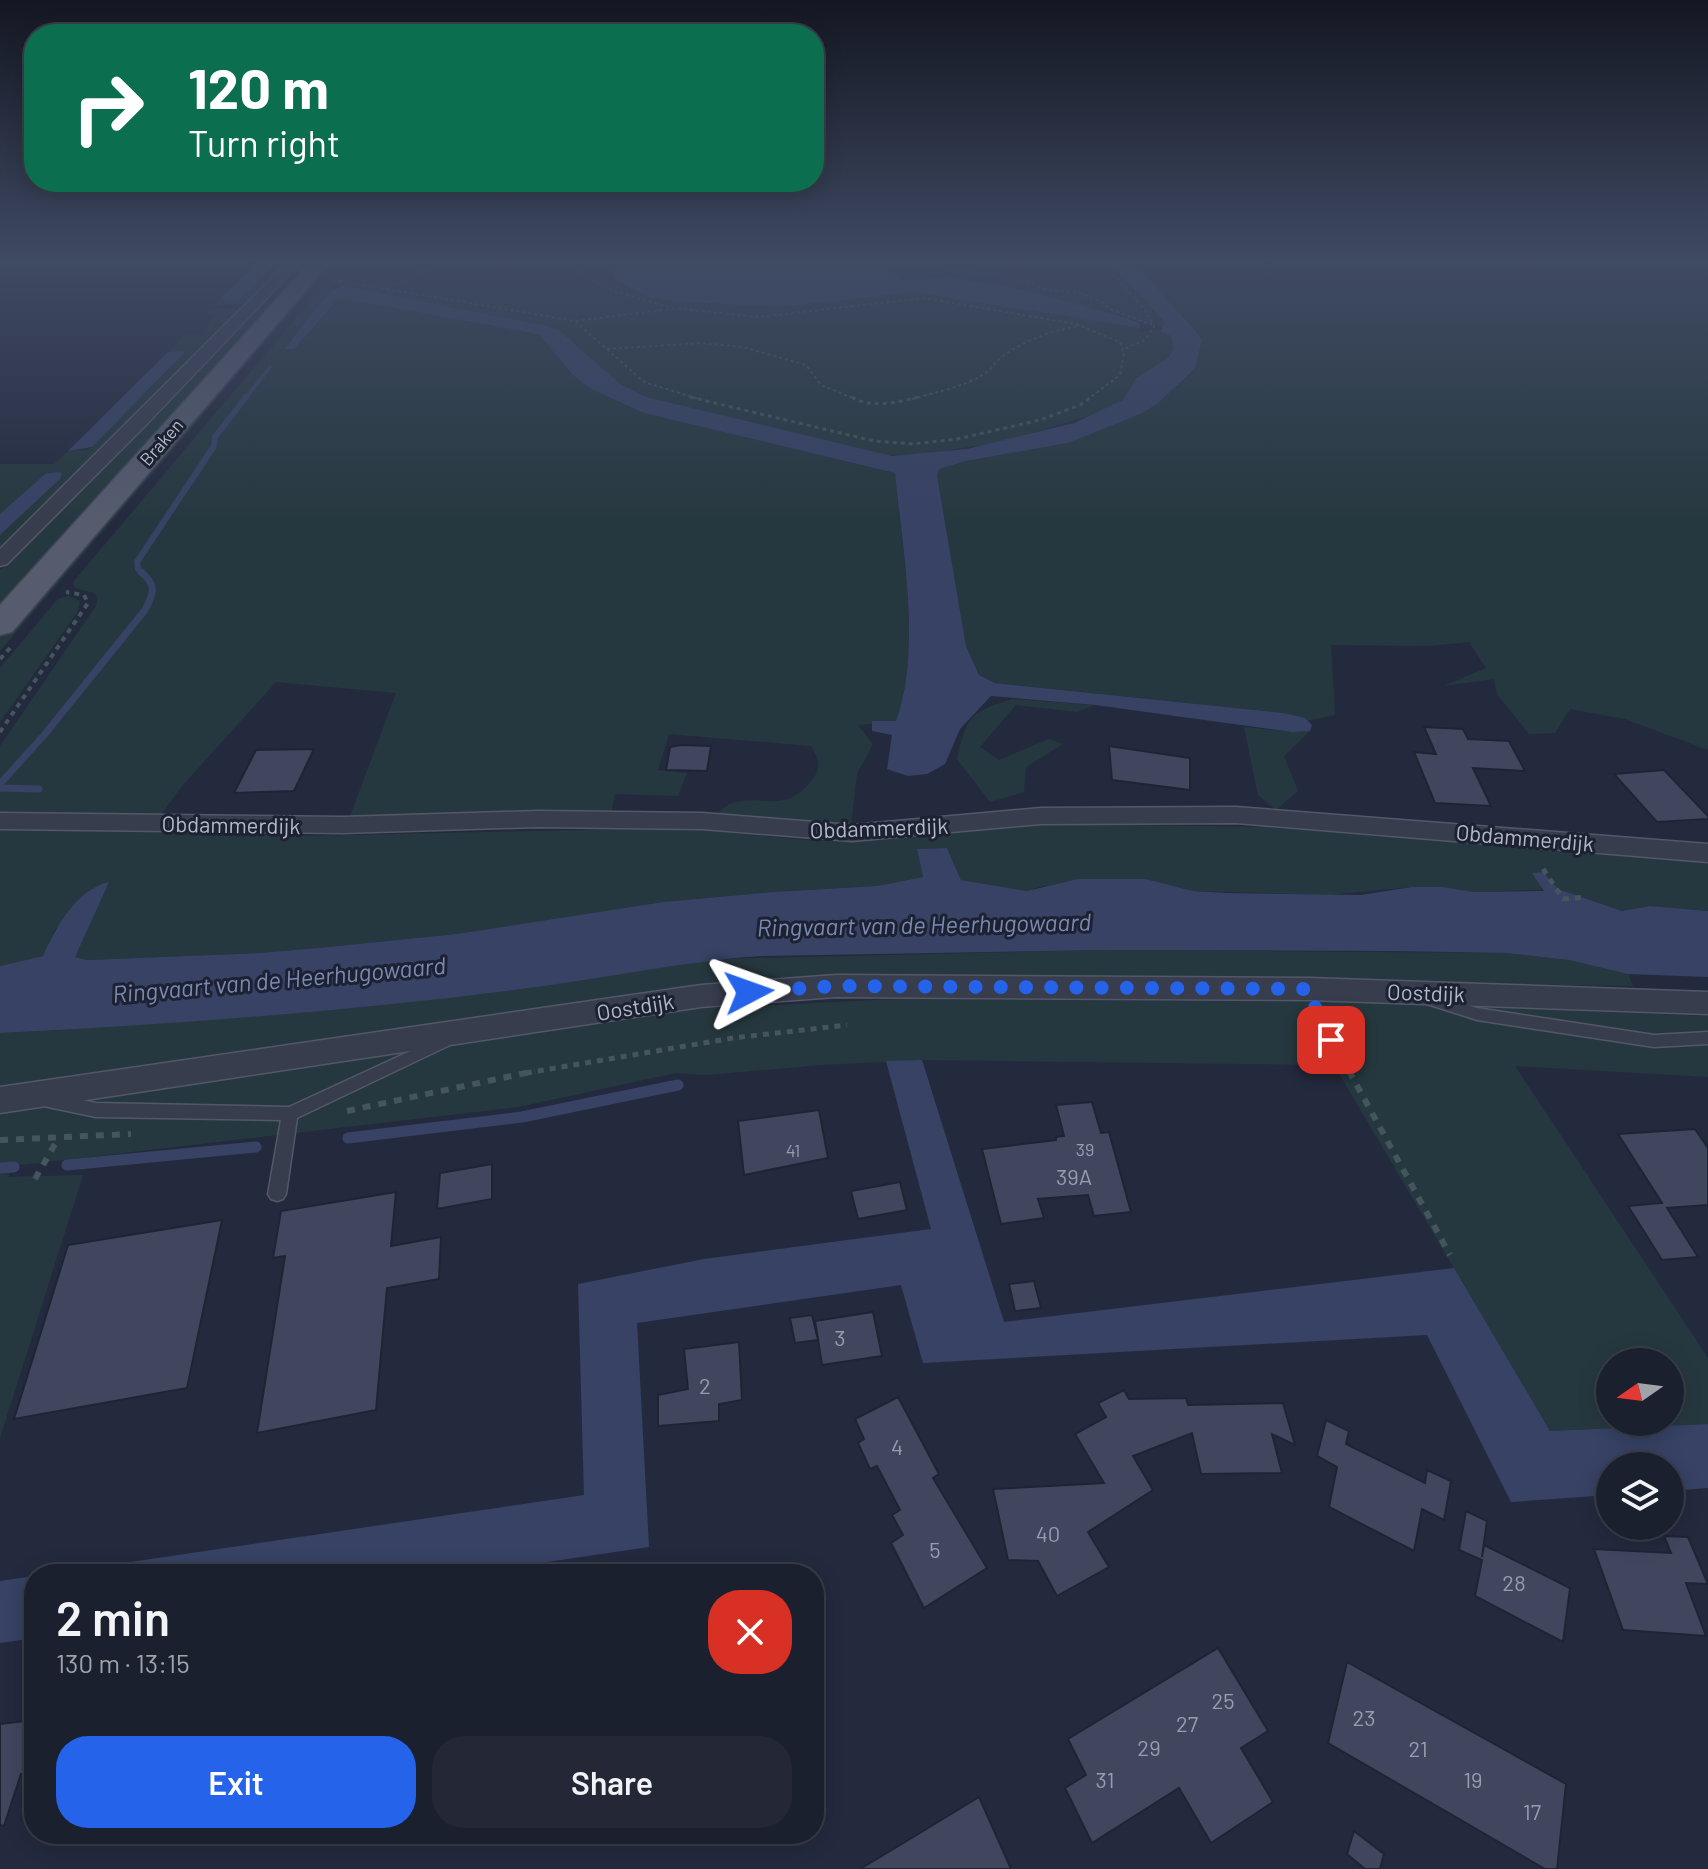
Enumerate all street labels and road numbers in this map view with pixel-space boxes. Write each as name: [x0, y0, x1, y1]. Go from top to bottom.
street label: Braken: [135, 414, 187, 470]
street label: Obdammerdijk: [161, 810, 301, 838]
street label: Obdammerdijk: [809, 812, 949, 842]
street label: Obdammerdijk: [1455, 818, 1595, 856]
street label: Oostdijk: [1387, 978, 1465, 1006]
street label: Oostdijk: [594, 987, 676, 1025]

